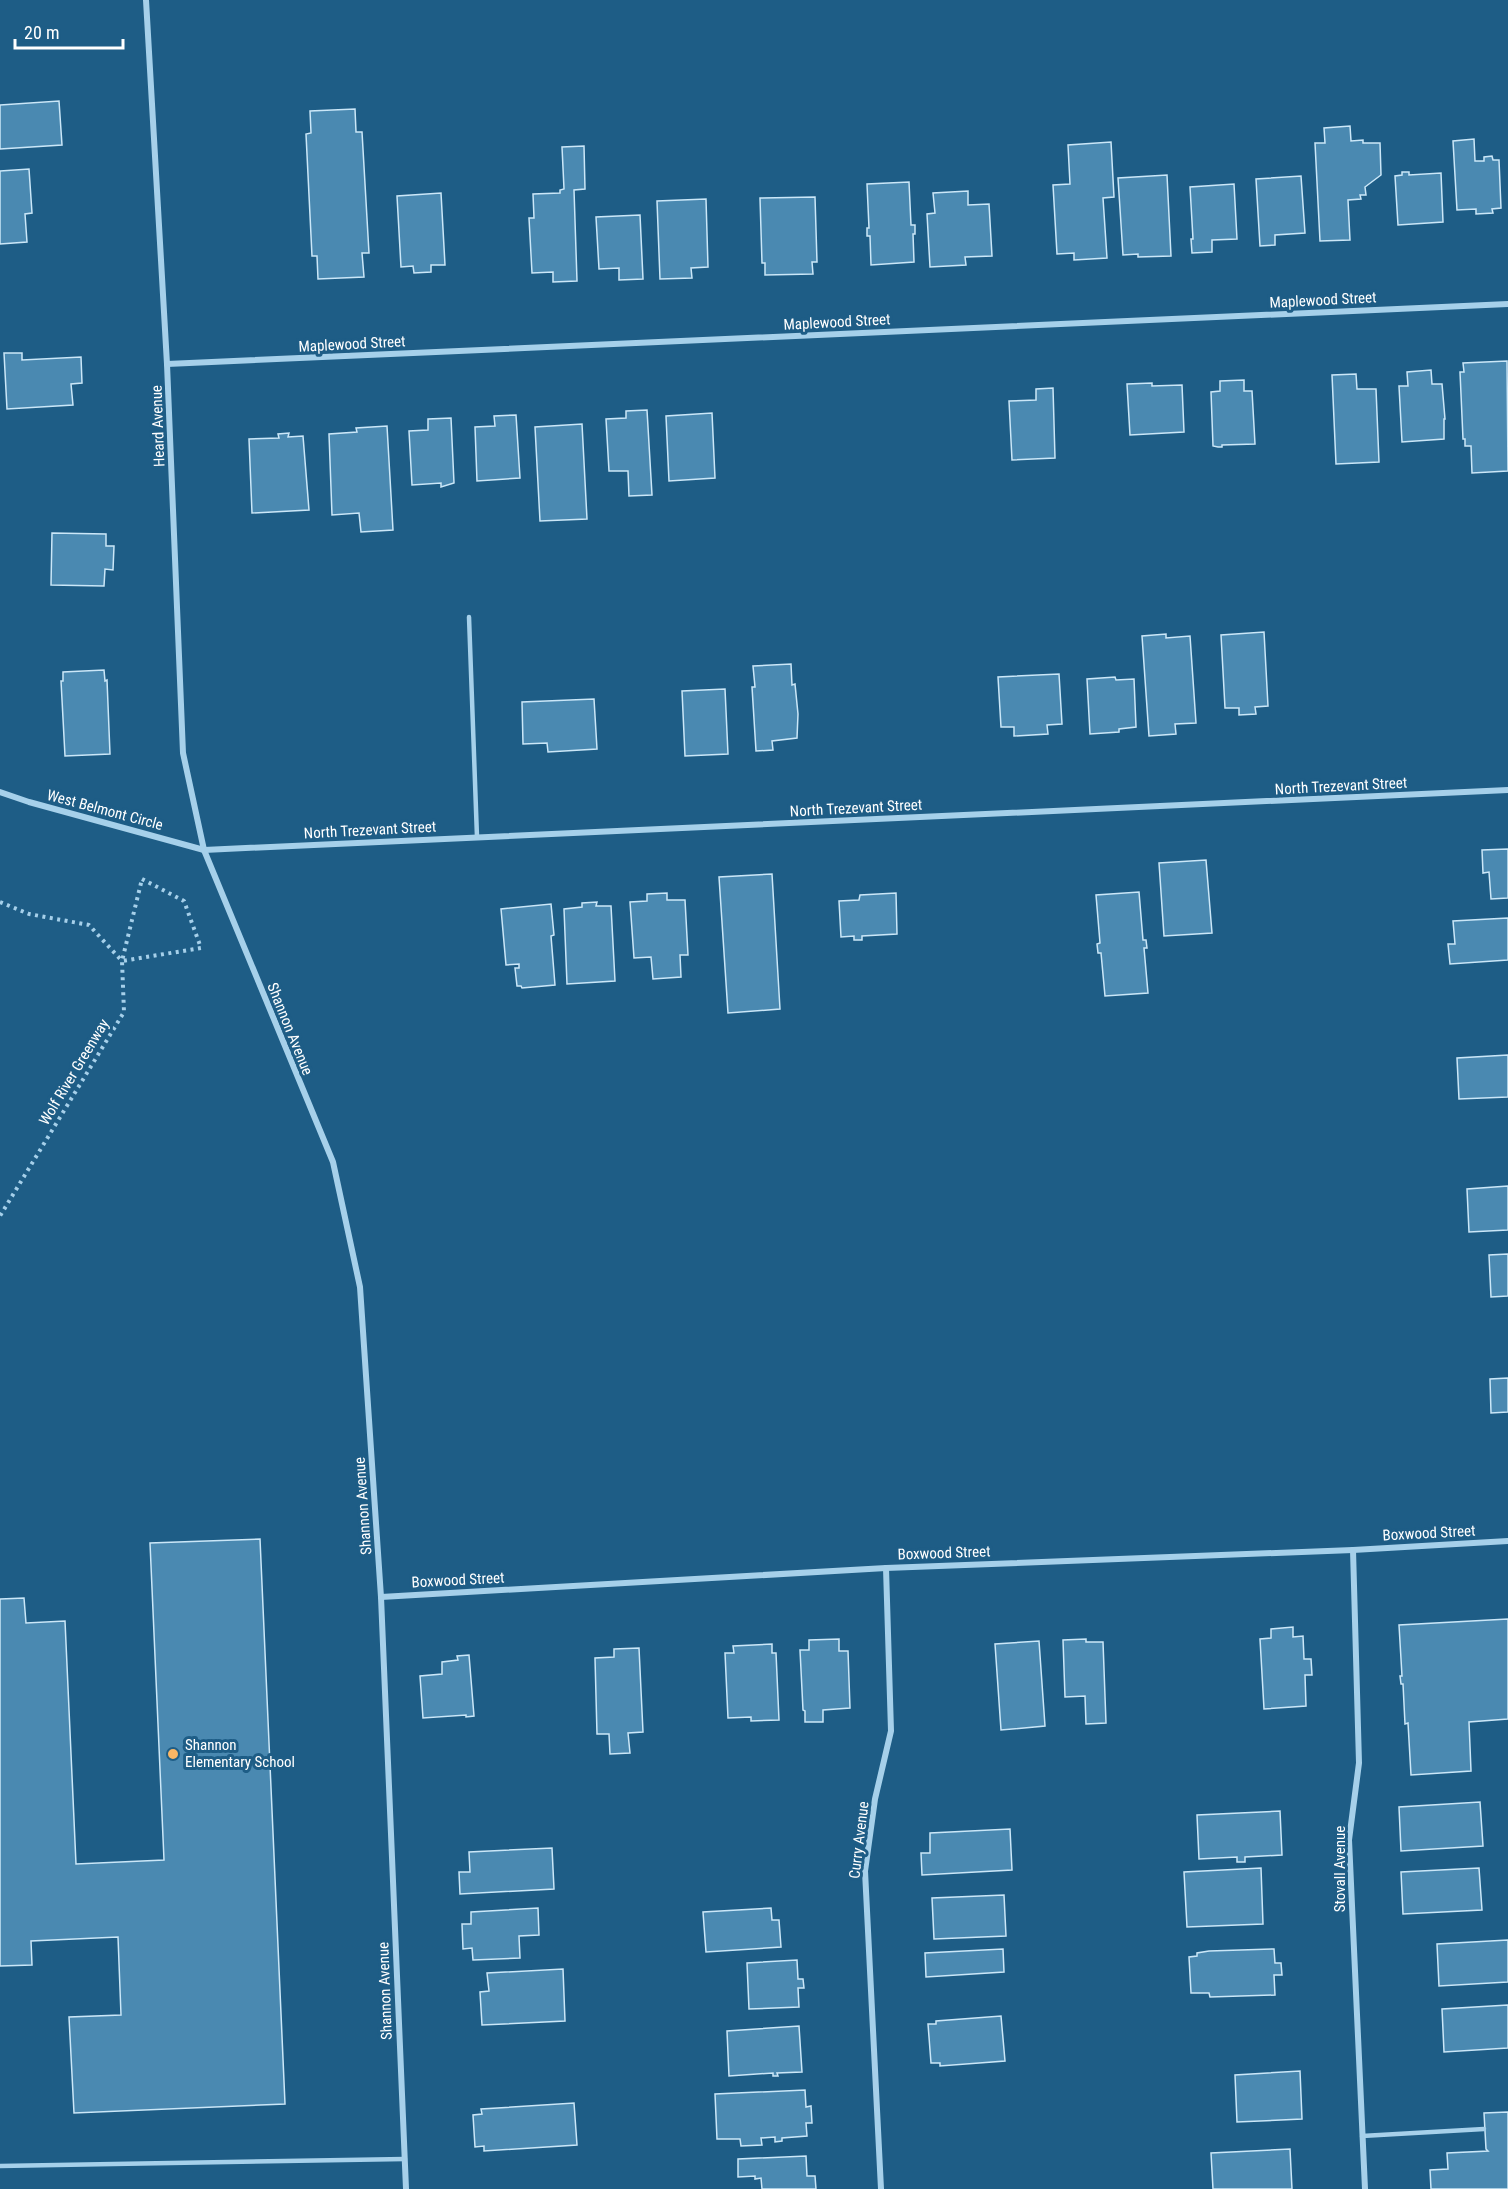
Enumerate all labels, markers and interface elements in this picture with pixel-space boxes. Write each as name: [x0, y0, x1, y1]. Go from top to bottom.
scale bar: [15, 12, 123, 50]
text: 20 m: [24, 22, 59, 43]
street label: Maplewood Street: [1269, 288, 1377, 312]
street label: Maplewood Street: [783, 310, 891, 334]
street label: Maplewood Street: [298, 332, 406, 356]
street label: Heard Avenue: [148, 385, 168, 467]
street label: North Trezevant Street: [1274, 774, 1408, 798]
street label: West Belmont Circle: [45, 786, 165, 834]
street label: North Trezevant Street: [789, 796, 923, 820]
street label: North Trezevant Street: [303, 818, 437, 842]
street label: Shannon Avenue: [263, 980, 317, 1078]
street label: Wolf River Greenway: [35, 1016, 113, 1128]
street label: Shannon Avenue: [351, 1456, 375, 1556]
street label: Boxwood Street: [1382, 1522, 1476, 1544]
street label: Boxwood Street: [897, 1542, 991, 1564]
street label: Boxwood Street: [411, 1569, 505, 1591]
place label: Shannon Elementary School: [185, 1736, 295, 1771]
marker: Shannon Elementary School: [166, 1747, 180, 1761]
street label: Curry Avenue: [845, 1800, 873, 1880]
street label: Stovall Avenue: [1331, 1826, 1349, 1912]
street label: Shannon Avenue: [374, 1942, 396, 2040]

